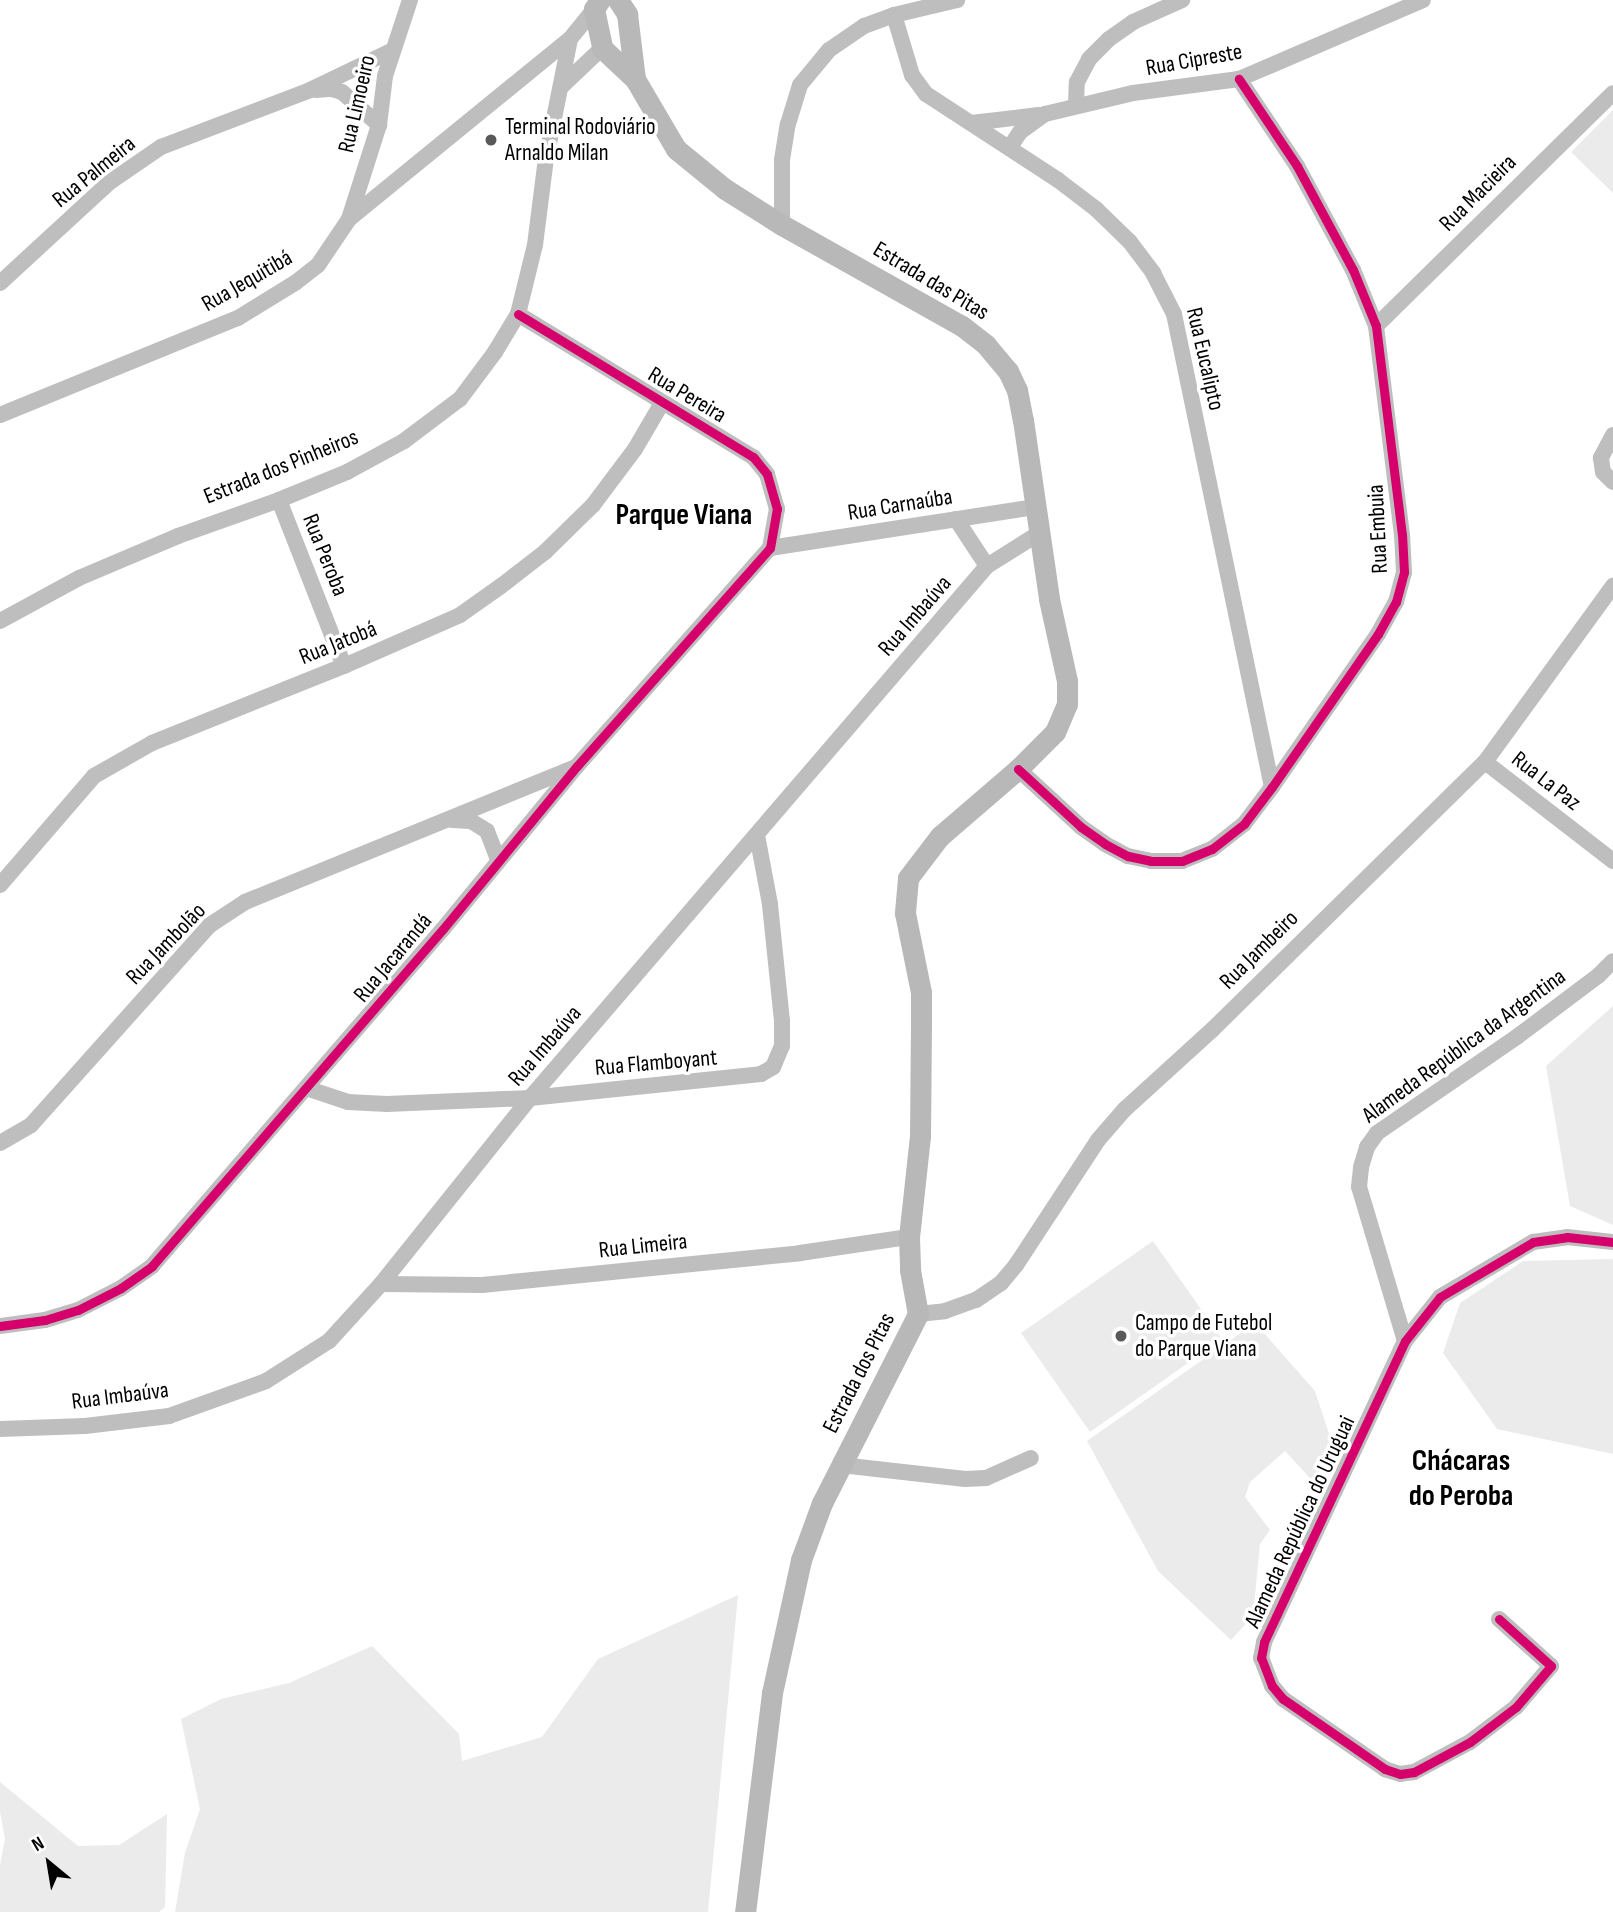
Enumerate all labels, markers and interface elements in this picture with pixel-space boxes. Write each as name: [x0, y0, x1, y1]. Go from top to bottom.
street label: Rua Cipreste: [1144, 38, 1244, 82]
street label: Rua Limoeiro: [332, 53, 382, 155]
place label: Terminal Rodoviário Arnaldo Milan: [505, 113, 656, 167]
street label: Rua Palmeira: [47, 130, 141, 214]
marker: Terminal Rodoviário Arnaldo Milan: [483, 132, 499, 148]
street label: Rua Macieira: [1434, 149, 1522, 237]
street label: Estrada das Pitas: [868, 236, 994, 326]
street label: Rua Jequitibá: [197, 244, 297, 318]
street label: Rua Eucalipto: [1180, 305, 1230, 413]
street label: Rua Pereira: [643, 361, 731, 429]
street label: Estrada dos Pinheiros: [200, 423, 362, 511]
street label: Rua Carnaúba: [846, 483, 954, 527]
street label: Rua Embuia: [1362, 484, 1394, 574]
district label: Parque Viana: [616, 497, 752, 533]
street label: Rua Peroba: [296, 510, 354, 600]
street label: Rua Imbaúva: [873, 570, 957, 662]
street label: Rua Jatobá: [295, 615, 381, 671]
street label: Rua La Paz: [1506, 745, 1586, 817]
street label: Rua Jambolão: [120, 897, 212, 991]
street label: Rua Jambeiro: [1214, 905, 1304, 995]
street label: Rua Jacarandá: [348, 908, 438, 1008]
street label: Alameda República da Argentina: [1357, 963, 1571, 1129]
street label: Rua Imbaúva: [503, 1000, 587, 1092]
street label: Rua Flamboyant: [594, 1044, 718, 1082]
street label: Rua Limeira: [597, 1228, 689, 1264]
street label: Estrada dos Pitas: [817, 1308, 901, 1438]
place label: Campo de Futebol do Parque Viana: [1135, 1309, 1272, 1363]
marker: Campo de Futebol do Parque Viana: [1113, 1328, 1129, 1344]
street label: Rua Imbaúva: [70, 1376, 170, 1416]
street label: Alameda República do Uruguai: [1239, 1412, 1361, 1632]
district label: Chácaras do Peroba: [1409, 1443, 1513, 1514]
north arrow: [14, 1828, 84, 1898]
text: N: [28, 1832, 48, 1857]

